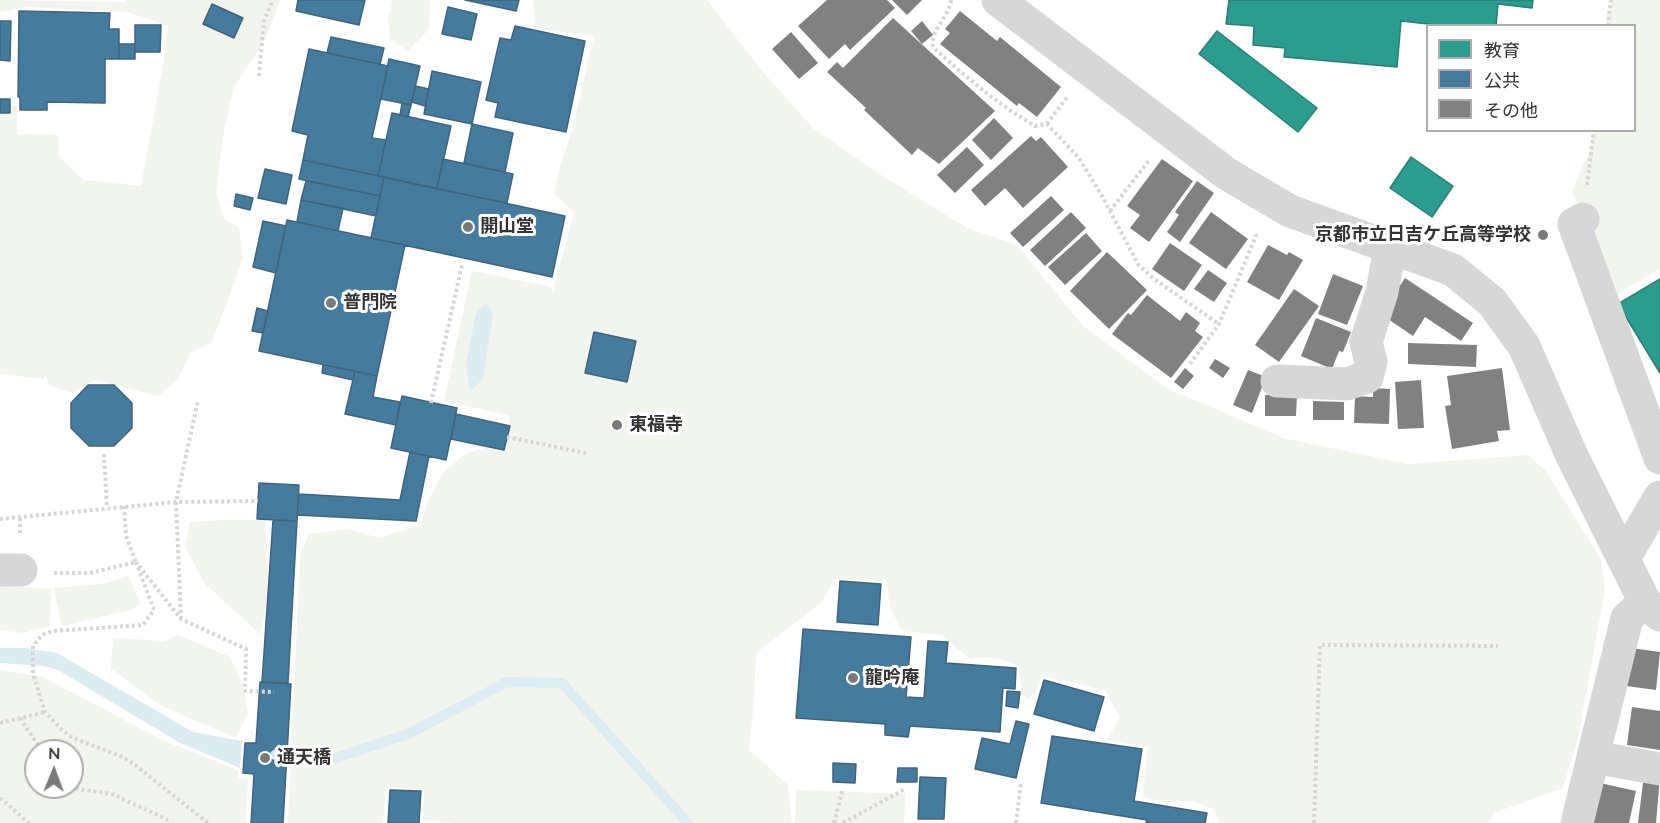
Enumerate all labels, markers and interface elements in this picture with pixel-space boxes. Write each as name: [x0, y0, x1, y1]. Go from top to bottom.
legend: [1426, 24, 1636, 132]
text: 教育: [1484, 39, 1520, 62]
text: 公共: [1484, 69, 1520, 92]
text: その他: [1484, 99, 1538, 122]
place label: 開山堂: [480, 216, 534, 238]
marker: 開山堂: [461, 220, 475, 234]
place label: 京都市立日吉ケ丘高等学校: [1315, 224, 1531, 246]
marker: 京都市立日吉ケ丘高等学校: [1536, 228, 1550, 242]
place label: 普門院: [343, 292, 397, 314]
marker: 普門院: [324, 296, 338, 310]
place label: 東福寺: [629, 414, 683, 436]
marker: 東福寺: [610, 418, 624, 432]
place label: 龍吟庵: [865, 667, 919, 689]
marker: 龍吟庵: [846, 671, 860, 685]
north arrow: [24, 739, 84, 799]
text: N: [48, 743, 60, 763]
place label: 通天橋: [277, 747, 331, 769]
marker: 通天橋: [258, 751, 272, 765]

